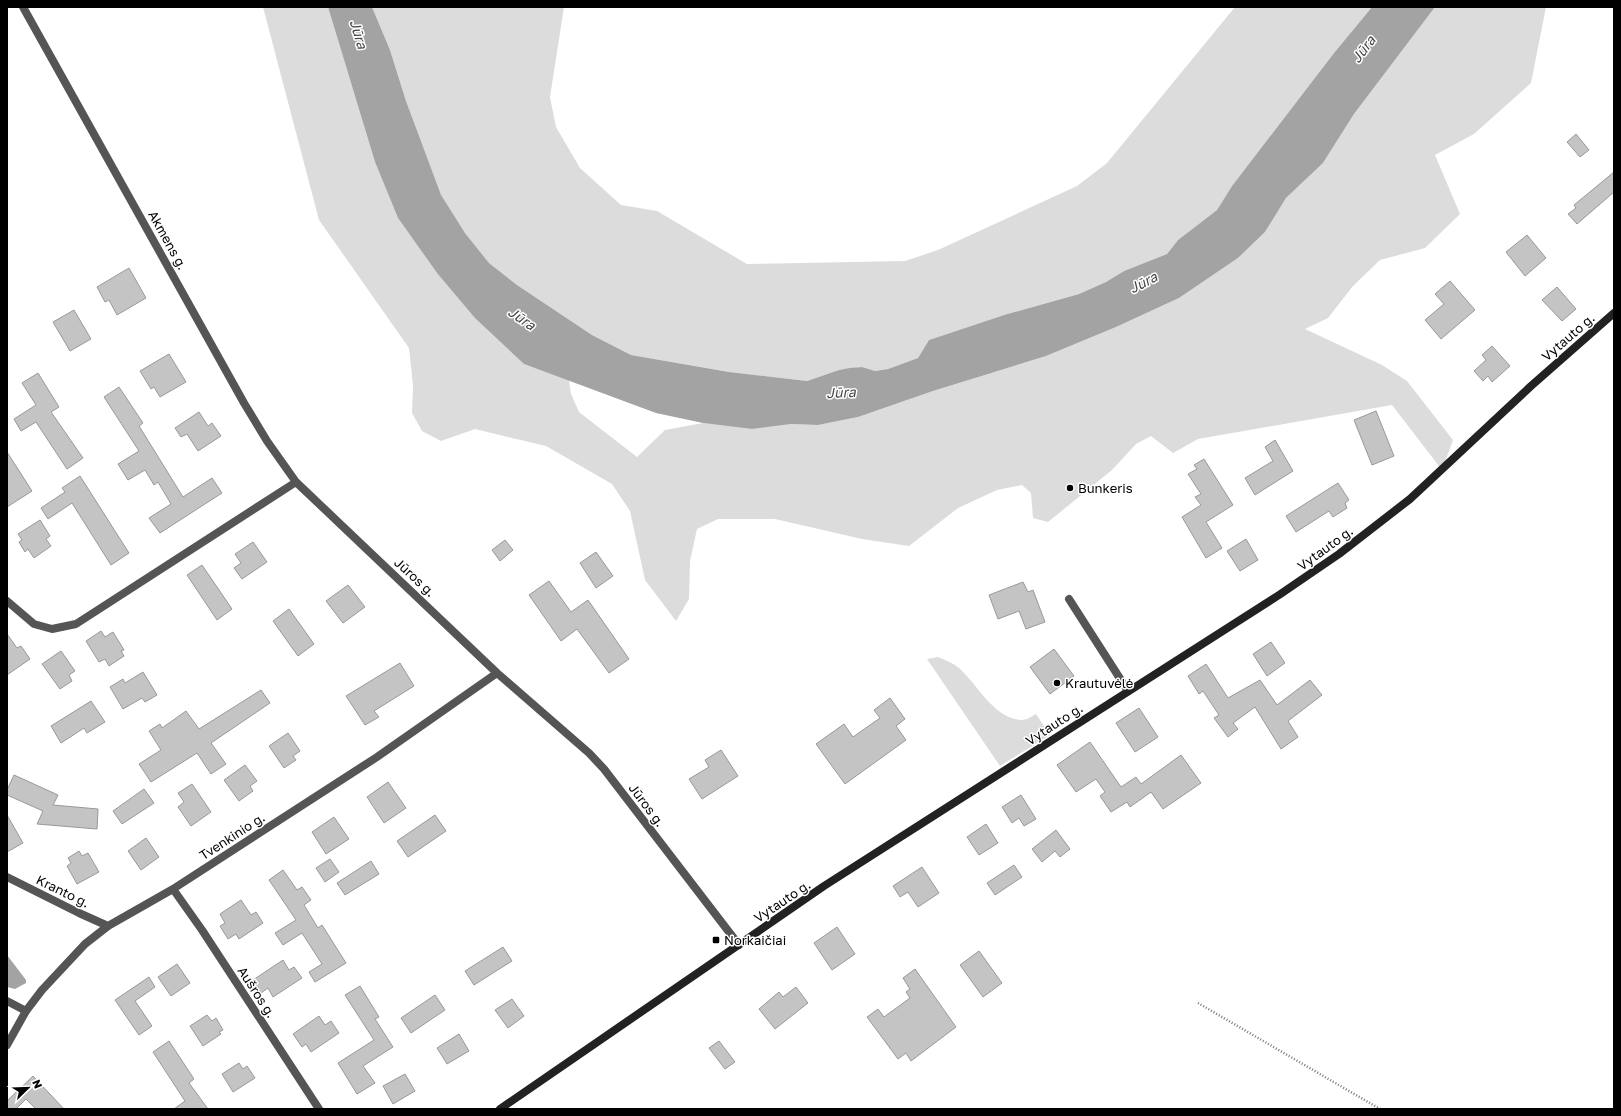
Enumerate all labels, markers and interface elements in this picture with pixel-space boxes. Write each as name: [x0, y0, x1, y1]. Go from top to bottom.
water label: Jūra: [347, 17, 372, 52]
water label: Jūra: [1347, 31, 1379, 66]
street label: Akmens g.: [145, 208, 191, 272]
water label: Jūra: [1126, 267, 1161, 296]
water label: Jūra: [505, 303, 540, 334]
street label: Vytauto g.: [1538, 310, 1598, 364]
water label: Jūra: [826, 383, 857, 401]
place label: Bunkeris: [1078, 480, 1133, 496]
marker: Bunkeris: [1065, 483, 1075, 493]
street label: Vytauto g.: [1294, 522, 1356, 574]
street label: Jūros g.: [391, 554, 439, 600]
place label: Krautuvėlė: [1065, 675, 1133, 691]
marker: Krautuvėlė: [1052, 678, 1062, 688]
street label: Vytauto g.: [1022, 700, 1086, 748]
street label: Jūros g.: [626, 780, 668, 830]
street label: Tvenkinio g.: [196, 809, 268, 863]
street label: Kranto g.: [34, 871, 92, 911]
street label: Vytauto g.: [751, 876, 813, 926]
place label: Norkaičiai: [724, 932, 786, 948]
marker: Norkaičiai: [711, 935, 721, 945]
street label: Aušros g.: [235, 963, 279, 1021]
north arrow: [8, 1068, 48, 1108]
text: N: [30, 1078, 45, 1090]

